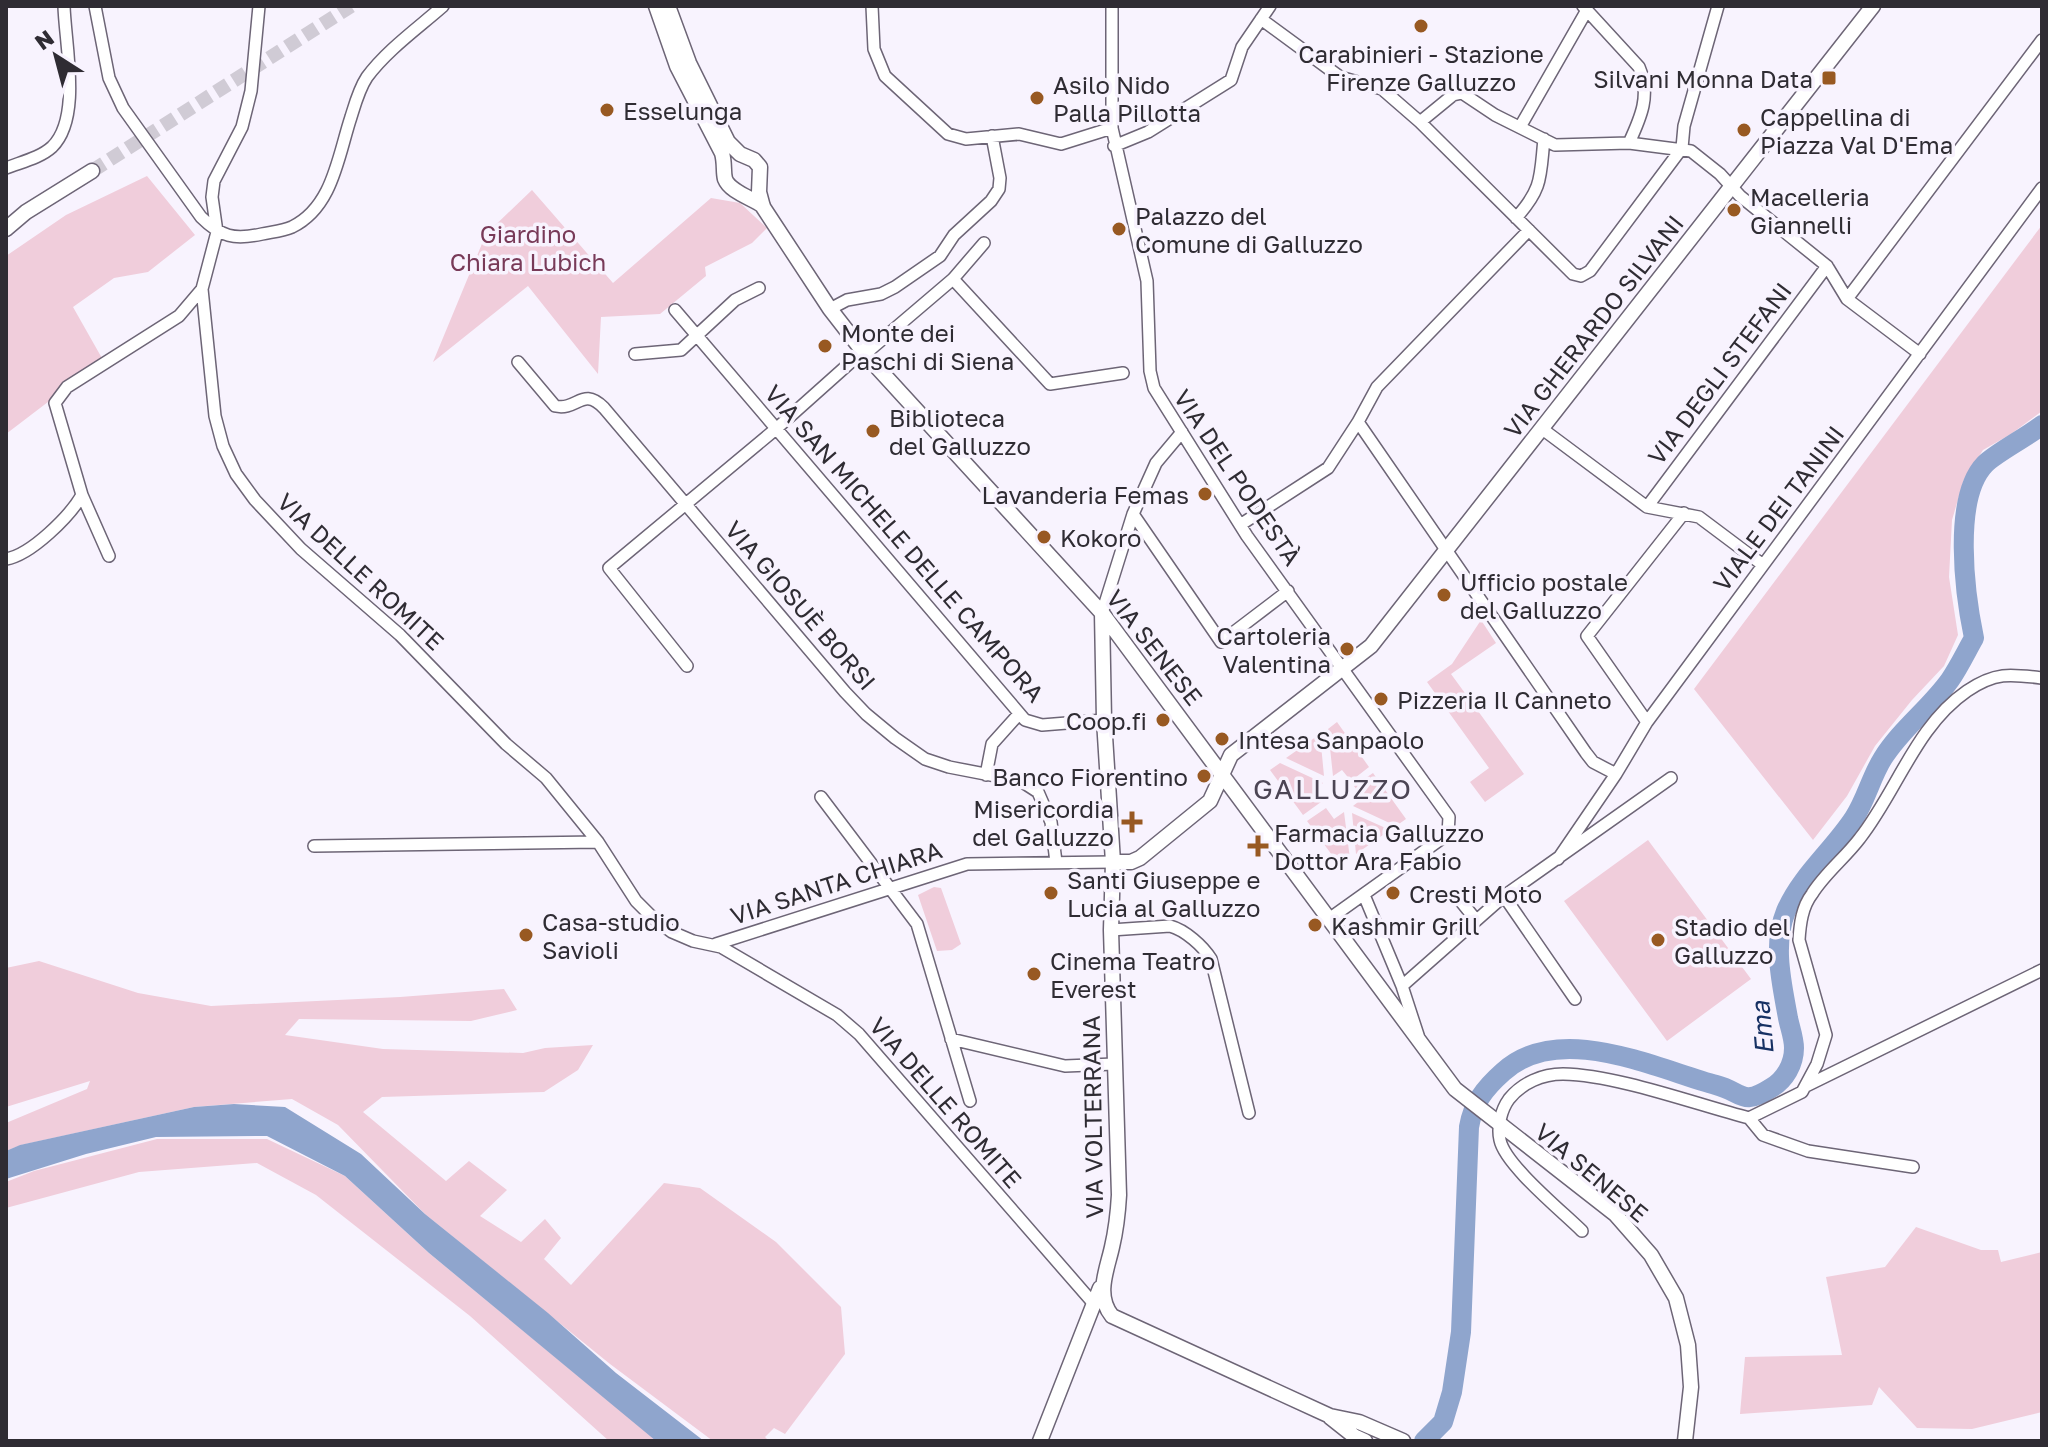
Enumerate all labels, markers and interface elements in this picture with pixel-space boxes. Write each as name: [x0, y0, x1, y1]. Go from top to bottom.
north arrow: [16, 16, 96, 96]
marker: Carabinieri - Stazione Firenze Galluzzo: [1412, 17, 1430, 35]
text: N: [29, 24, 59, 55]
place label: Carabinieri - Stazione Firenze Galluzzo: [1298, 39, 1544, 96]
place label: Silvani Monna Data: [1593, 64, 1813, 93]
marker: Silvani Monna Data: [1820, 69, 1838, 87]
place label: Asilo Nido Palla Pillotta: [1053, 70, 1201, 127]
marker: Asilo Nido Palla Pillotta: [1028, 89, 1046, 107]
place label: Esselunga: [623, 96, 742, 125]
marker: Esselunga: [598, 101, 616, 119]
place label: Cappellina di Piazza Val D'Ema: [1760, 102, 1953, 159]
marker: Cappellina di Piazza Val D'Ema: [1735, 121, 1753, 139]
place label: Macelleria Giannelli: [1750, 182, 1870, 239]
place label: Palazzo del Comune di Galluzzo: [1135, 201, 1363, 258]
marker: Macelleria Giannelli: [1725, 201, 1743, 219]
street label: VIA GHERARDO SILVANI: [1497, 209, 1689, 443]
park label: Giardino Chiara Lubich: [450, 219, 606, 276]
marker: Palazzo del Comune di Galluzzo: [1110, 220, 1128, 238]
street label: VIA DEGLI STEFANI: [1641, 276, 1797, 470]
place label: Monte dei Paschi di Siena: [841, 318, 1014, 375]
marker: Monte dei Paschi di Siena: [816, 337, 834, 355]
street label: VIA SAN MICHELE DELLE CAMPORA: [759, 379, 1051, 707]
street label: VIA DEL PODESTÀ: [1168, 384, 1308, 570]
place label: Biblioteca del Galluzzo: [889, 403, 1031, 460]
street label: VIALE DEI TANINI: [1706, 420, 1850, 596]
marker: Biblioteca del Galluzzo: [864, 422, 882, 440]
place label: Lavanderia Femas: [981, 480, 1189, 509]
marker: Lavanderia Femas: [1196, 485, 1214, 503]
street label: VIA DELLE ROMITE: [272, 486, 450, 656]
street label: VIA GIOSUÈ BORSI: [720, 515, 882, 695]
place label: Kokoro: [1060, 523, 1141, 552]
marker: Kokoro: [1035, 528, 1053, 546]
place label: Ufficio postale del Galluzzo: [1460, 567, 1628, 624]
street label: VIA SENESE: [1101, 583, 1209, 711]
marker: Ufficio postale del Galluzzo: [1435, 586, 1453, 604]
place label: Cartoleria Valentina: [1217, 621, 1331, 678]
marker: Cartoleria Valentina: [1338, 640, 1356, 658]
place label: Pizzeria Il Canneto: [1397, 685, 1612, 714]
marker: Pizzeria Il Canneto: [1372, 690, 1390, 708]
place label: Coop.fi: [1066, 706, 1147, 735]
marker: Coop.fi: [1154, 711, 1172, 729]
place label: Intesa Sanpaolo: [1238, 725, 1424, 754]
marker: Intesa Sanpaolo: [1213, 730, 1231, 748]
place label: Banco Fiorentino: [992, 762, 1188, 791]
marker: Banco Fiorentino: [1195, 767, 1213, 785]
district label: GALLUZZO: [1253, 772, 1413, 805]
place label: Misericordia del Galluzzo: [972, 794, 1114, 851]
marker: Misericordia del Galluzzo: [1121, 811, 1143, 833]
place label: Farmacia Galluzzo Dottor Ara Fabio: [1274, 818, 1484, 875]
street label: VIA SANTA CHIARA: [727, 834, 945, 930]
marker: Farmacia Galluzzo Dottor Ara Fabio: [1249, 837, 1267, 855]
place label: Santi Giuseppe e Lucia al Galluzzo: [1067, 865, 1261, 922]
place label: Cresti Moto: [1409, 879, 1542, 908]
marker: Santi Giuseppe e Lucia al Galluzzo: [1042, 884, 1060, 902]
marker: Cresti Moto: [1384, 884, 1402, 902]
place label: Casa-studio Savioli: [542, 907, 680, 964]
place label: Kashmir Grill: [1331, 911, 1479, 940]
place label: Stadio del Galluzzo: [1674, 912, 1790, 969]
marker: Kashmir Grill: [1306, 916, 1324, 934]
marker: Casa-studio Savioli: [517, 926, 535, 944]
marker: Stadio del Galluzzo: [1649, 931, 1667, 949]
place label: Cinema Teatro Everest: [1050, 946, 1215, 1003]
marker: Cinema Teatro Everest: [1025, 965, 1043, 983]
water label: Ema: [1744, 999, 1780, 1056]
street label: VIA DELLE ROMITE: [864, 1011, 1028, 1193]
street label: VIA VOLTERRANA: [1076, 1015, 1108, 1219]
street label: VIA SENESE: [1530, 1116, 1654, 1228]

